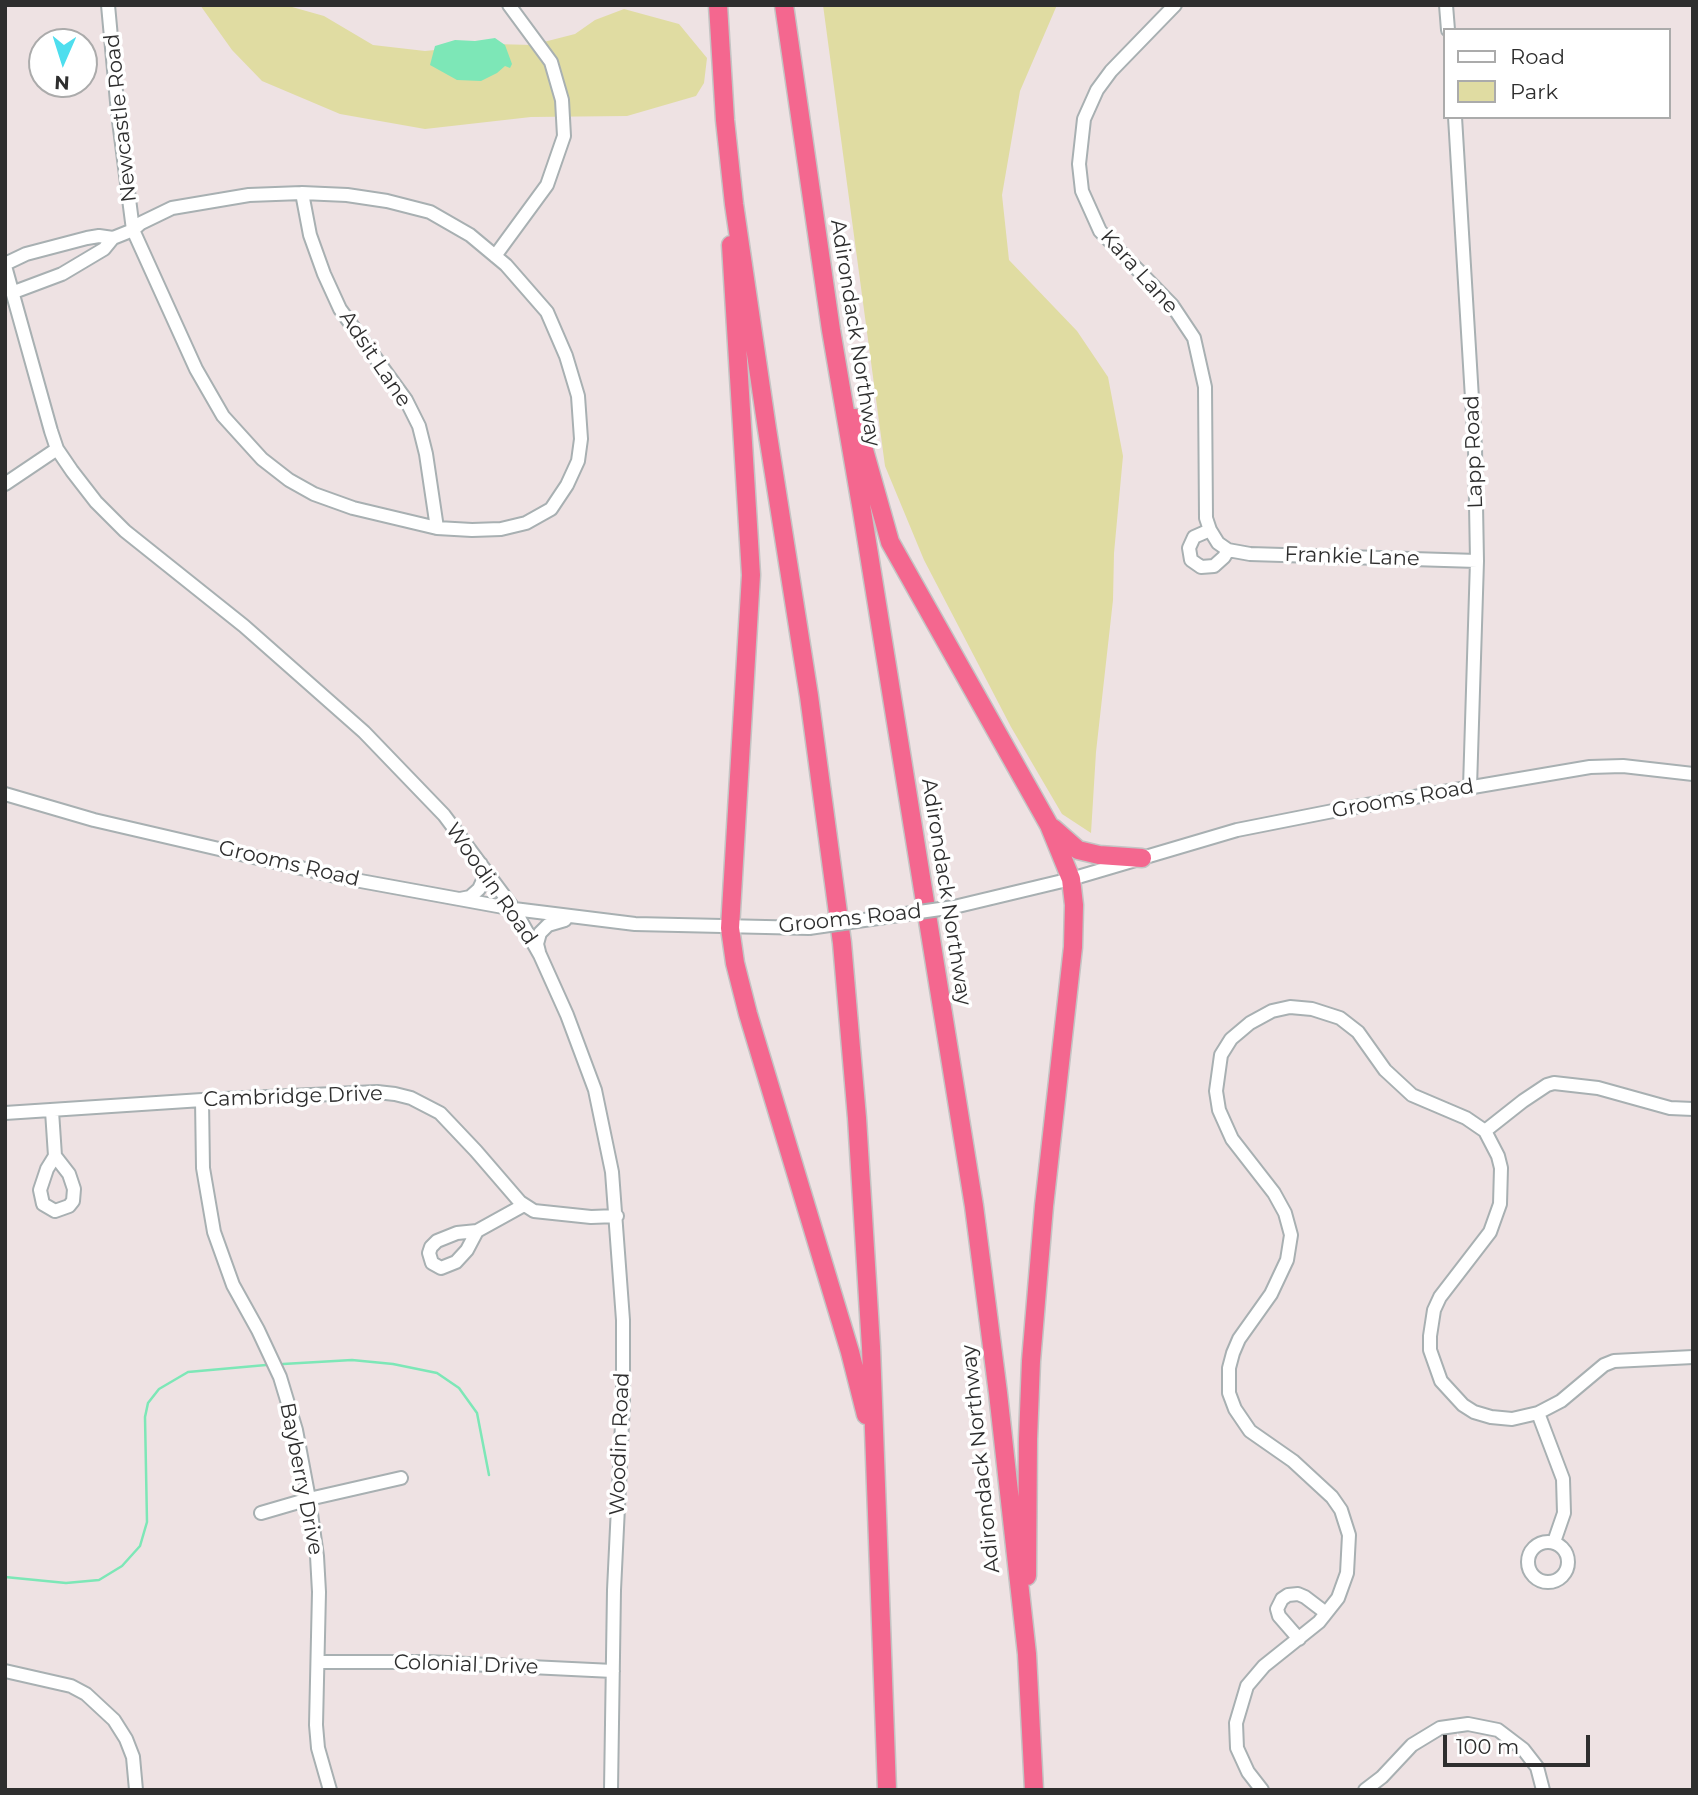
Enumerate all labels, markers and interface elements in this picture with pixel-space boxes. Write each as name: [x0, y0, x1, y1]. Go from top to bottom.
north arrow: [28, 28, 98, 98]
legend: [1442, 28, 1670, 119]
street label: Newcastle Road: [100, 32, 142, 204]
text: Road: [1510, 44, 1565, 69]
text: N: [54, 71, 70, 94]
text: Park: [1510, 79, 1558, 104]
street label: Adirondack Northway: [825, 218, 885, 448]
street label: Kara Lane: [1095, 225, 1183, 319]
street label: Adsit Lane: [334, 306, 416, 412]
street label: Lapp Road: [1459, 395, 1489, 509]
street label: Frankie Lane: [1284, 542, 1420, 572]
street label: Grooms Road: [1330, 774, 1476, 824]
street label: Adirondack Northway: [916, 777, 976, 1007]
street label: Woodin Road: [440, 818, 542, 950]
street label: Grooms Road: [216, 836, 362, 892]
street label: Grooms Road: [777, 899, 923, 939]
street label: Cambridge Drive: [203, 1081, 383, 1113]
street label: Adirondack Northway: [956, 1344, 1006, 1574]
street label: Woodin Road: [605, 1372, 635, 1516]
street label: Bayberry Drive: [274, 1401, 328, 1557]
street label: Colonial Drive: [393, 1650, 539, 1680]
scale bar: [1446, 1722, 1593, 1766]
text: 100 m: [1456, 1734, 1519, 1759]

